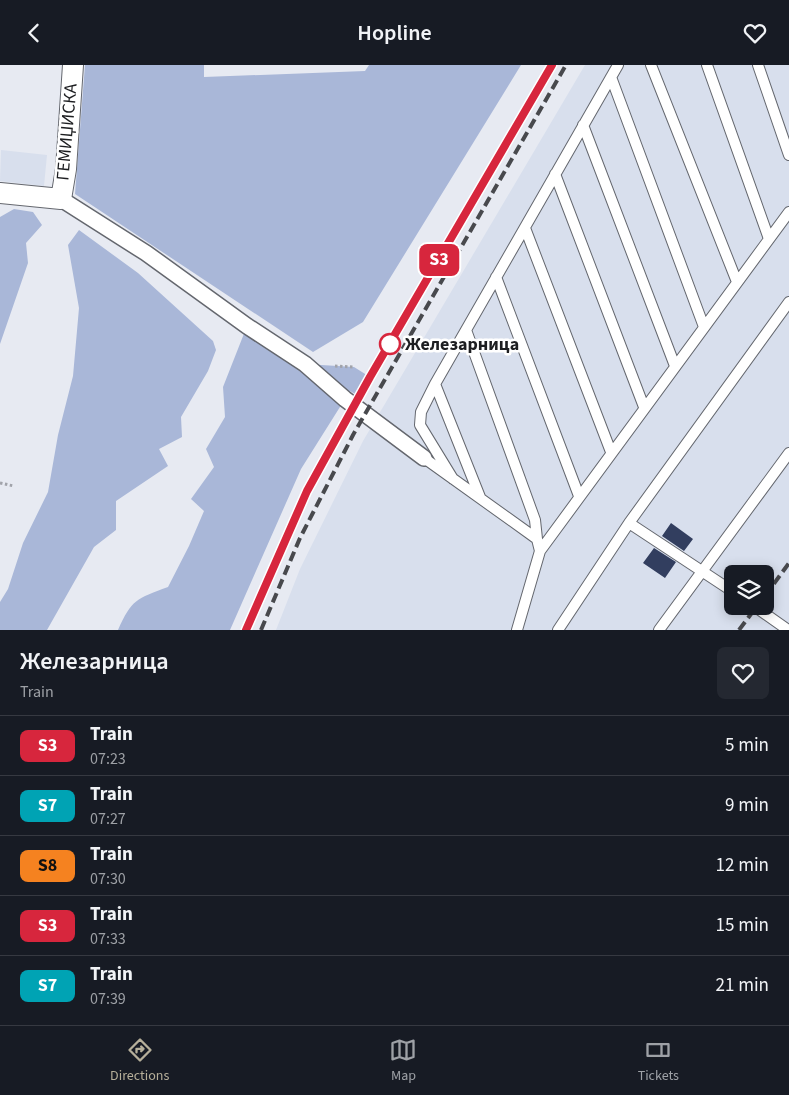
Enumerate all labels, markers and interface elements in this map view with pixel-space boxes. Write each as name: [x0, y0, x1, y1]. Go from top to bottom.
text: Hopline: [357, 17, 432, 49]
icon: back: [20, 19, 48, 47]
icon: heart: [741, 19, 769, 47]
street label: ГЕМИЏИСКА: [50, 82, 84, 182]
line badge: S3: [416, 244, 462, 276]
text: S3: [429, 247, 449, 272]
place label: Железарница: [405, 332, 519, 357]
marker: Железарница: [379, 333, 401, 355]
map controls: [724, 565, 774, 615]
button: layers: [724, 565, 774, 615]
text: Железарница: [20, 644, 169, 679]
button: heart: [717, 647, 769, 699]
text: Train: [20, 681, 54, 703]
text: Train: [90, 721, 133, 748]
text: 5 min: [725, 732, 769, 759]
text: S3: [38, 733, 57, 758]
text: 07:23: [90, 748, 126, 770]
text: Train: [90, 781, 133, 808]
text: 9 min: [725, 792, 769, 819]
text: S7: [38, 793, 57, 818]
text: 07:27: [90, 808, 126, 830]
text: Train: [90, 841, 133, 868]
text: 12 min: [715, 852, 769, 879]
text: S8: [38, 853, 57, 878]
text: 07:30: [90, 868, 126, 890]
text: Train: [90, 901, 133, 928]
text: 15 min: [715, 912, 769, 939]
text: S3: [38, 913, 57, 938]
text: 07:33: [90, 928, 126, 950]
text: Train: [90, 961, 133, 988]
text: 21 min: [715, 972, 769, 999]
text: S7: [38, 973, 57, 998]
text: 07:39: [90, 988, 126, 1010]
tab: Directions: [110, 1036, 169, 1086]
tab: Map: [389, 1036, 417, 1086]
tab: Tickets: [638, 1036, 679, 1086]

